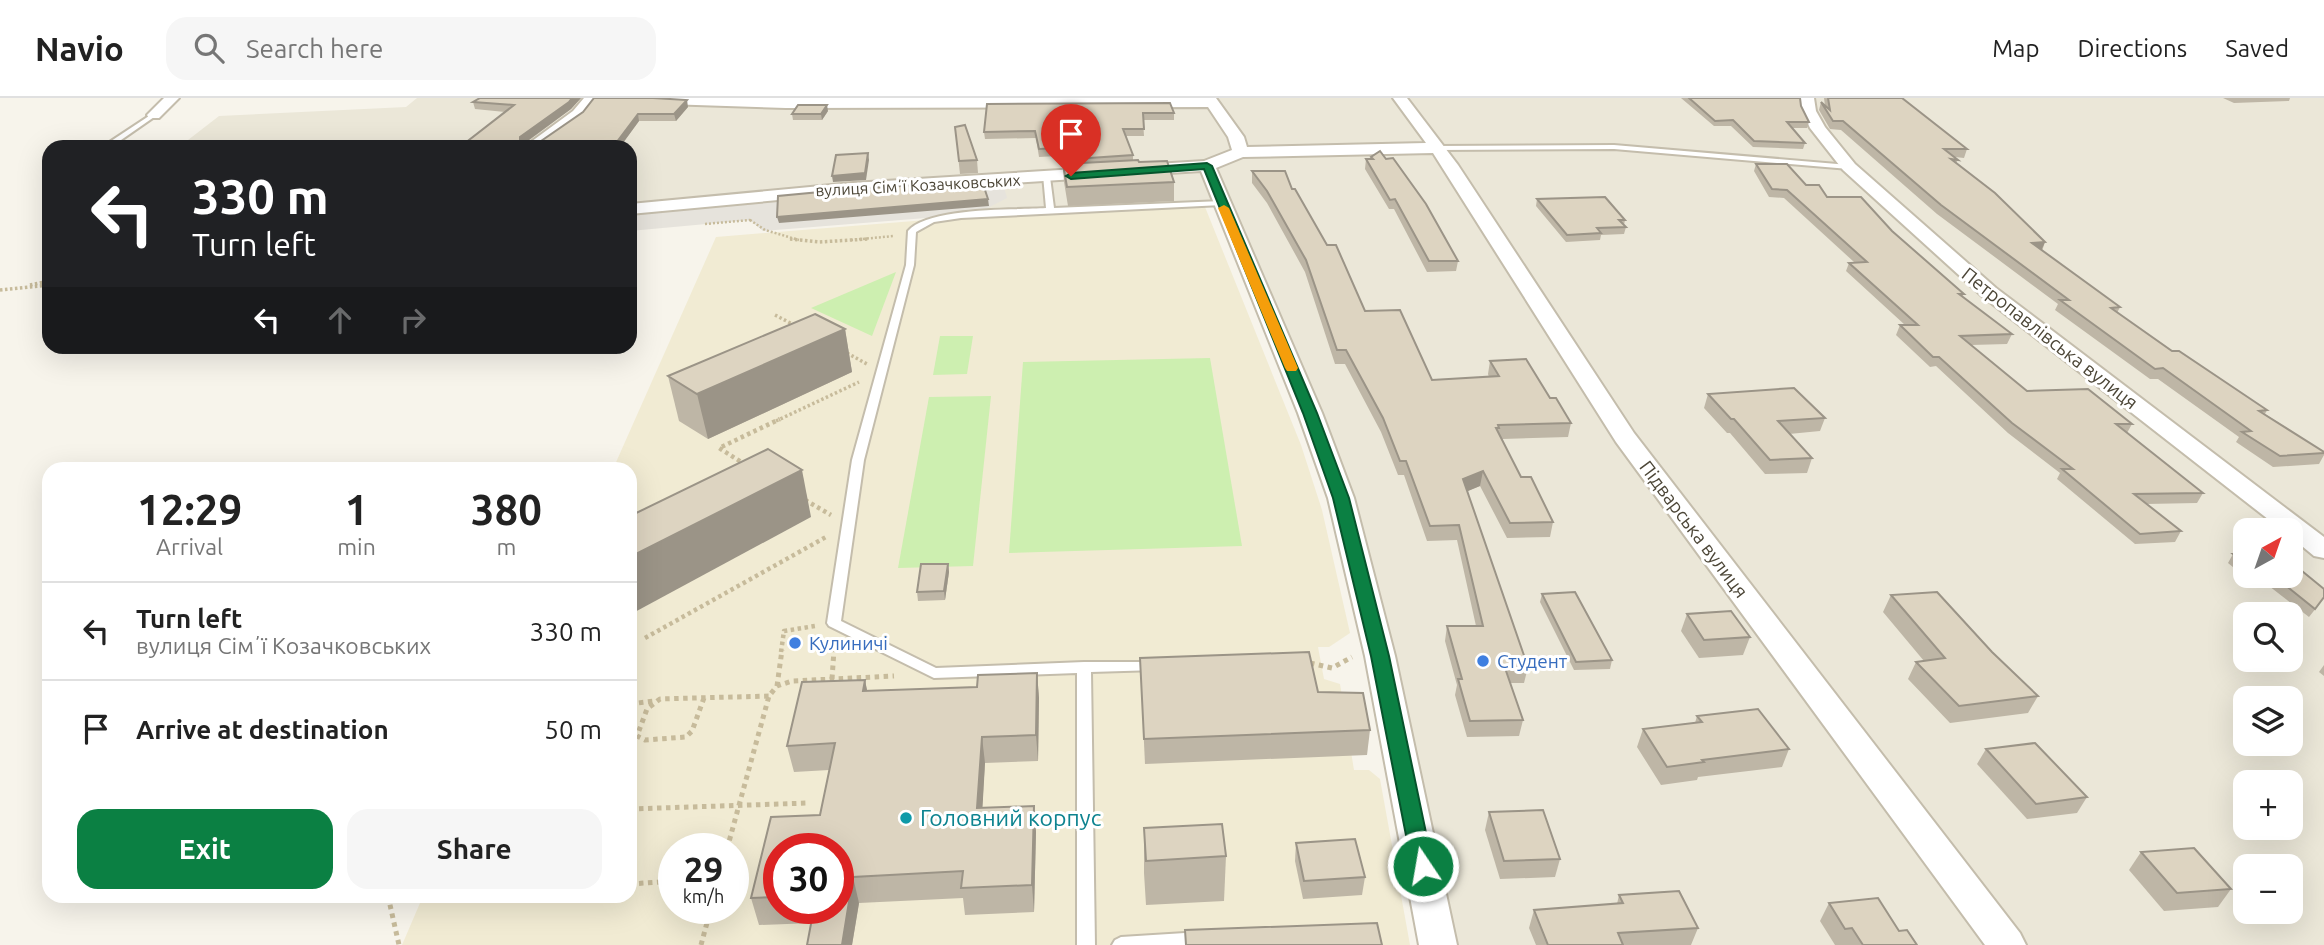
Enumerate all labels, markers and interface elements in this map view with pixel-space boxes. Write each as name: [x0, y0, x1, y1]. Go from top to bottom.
search box: [166, 17, 656, 80]
icon: search: [190, 29, 228, 67]
text: Navio: [35, 30, 124, 67]
text: Search here: [246, 34, 383, 63]
text: Map: [1992, 35, 2039, 62]
text: Directions: [2077, 35, 2187, 62]
text: Saved: [2225, 35, 2289, 62]
pin: [1041, 104, 1101, 176]
icon: arrive: [1052, 115, 1090, 153]
icon: left: [77, 168, 168, 259]
text: 330 m: [192, 168, 329, 223]
street label: вулиця Сімʼї Козачковських: [815, 171, 1021, 199]
text: Turn left: [192, 226, 316, 262]
street label: Петропавлівська вулиця: [1958, 262, 2142, 414]
icon: left: [248, 301, 286, 339]
icon: ahead: [321, 301, 359, 339]
icon: right: [394, 301, 432, 339]
street label: Підварська вулиця: [1635, 456, 1753, 602]
text: 12:29: [137, 486, 242, 533]
text: 1: [345, 486, 368, 533]
text: 380: [471, 486, 542, 533]
north arrow: [2233, 518, 2303, 588]
map controls: [2233, 518, 2303, 924]
text: Arrival: [156, 534, 223, 559]
text: min: [337, 534, 376, 559]
text: m: [496, 534, 516, 559]
button: search: [2233, 602, 2303, 672]
text: Turn left: [136, 604, 242, 633]
icon: left: [77, 612, 115, 650]
text: 330 m: [530, 617, 602, 646]
place label: Кулиничі: [809, 632, 888, 654]
text: вулиця Сімʼї Козачковських: [136, 633, 431, 658]
marker: Кулиничі: [787, 635, 803, 651]
place label: Студент: [1497, 650, 1568, 672]
marker: Студент: [1475, 653, 1491, 669]
button: layers: [2233, 686, 2303, 756]
icon: arrive: [77, 710, 115, 748]
text: Arrive at destination: [136, 715, 389, 744]
text: 50 m: [544, 715, 602, 744]
button: +: [2233, 770, 2303, 840]
place label: Головний корпус: [920, 805, 1102, 830]
button: Exit: [77, 809, 333, 889]
button: Share: [347, 809, 602, 889]
marker: Головний корпус: [898, 810, 914, 826]
position arrow: [1386, 829, 1460, 903]
speed limit sign: 30: [763, 833, 854, 924]
text: 29: [684, 849, 723, 889]
button: −: [2233, 854, 2303, 924]
text: km/h: [683, 886, 724, 906]

